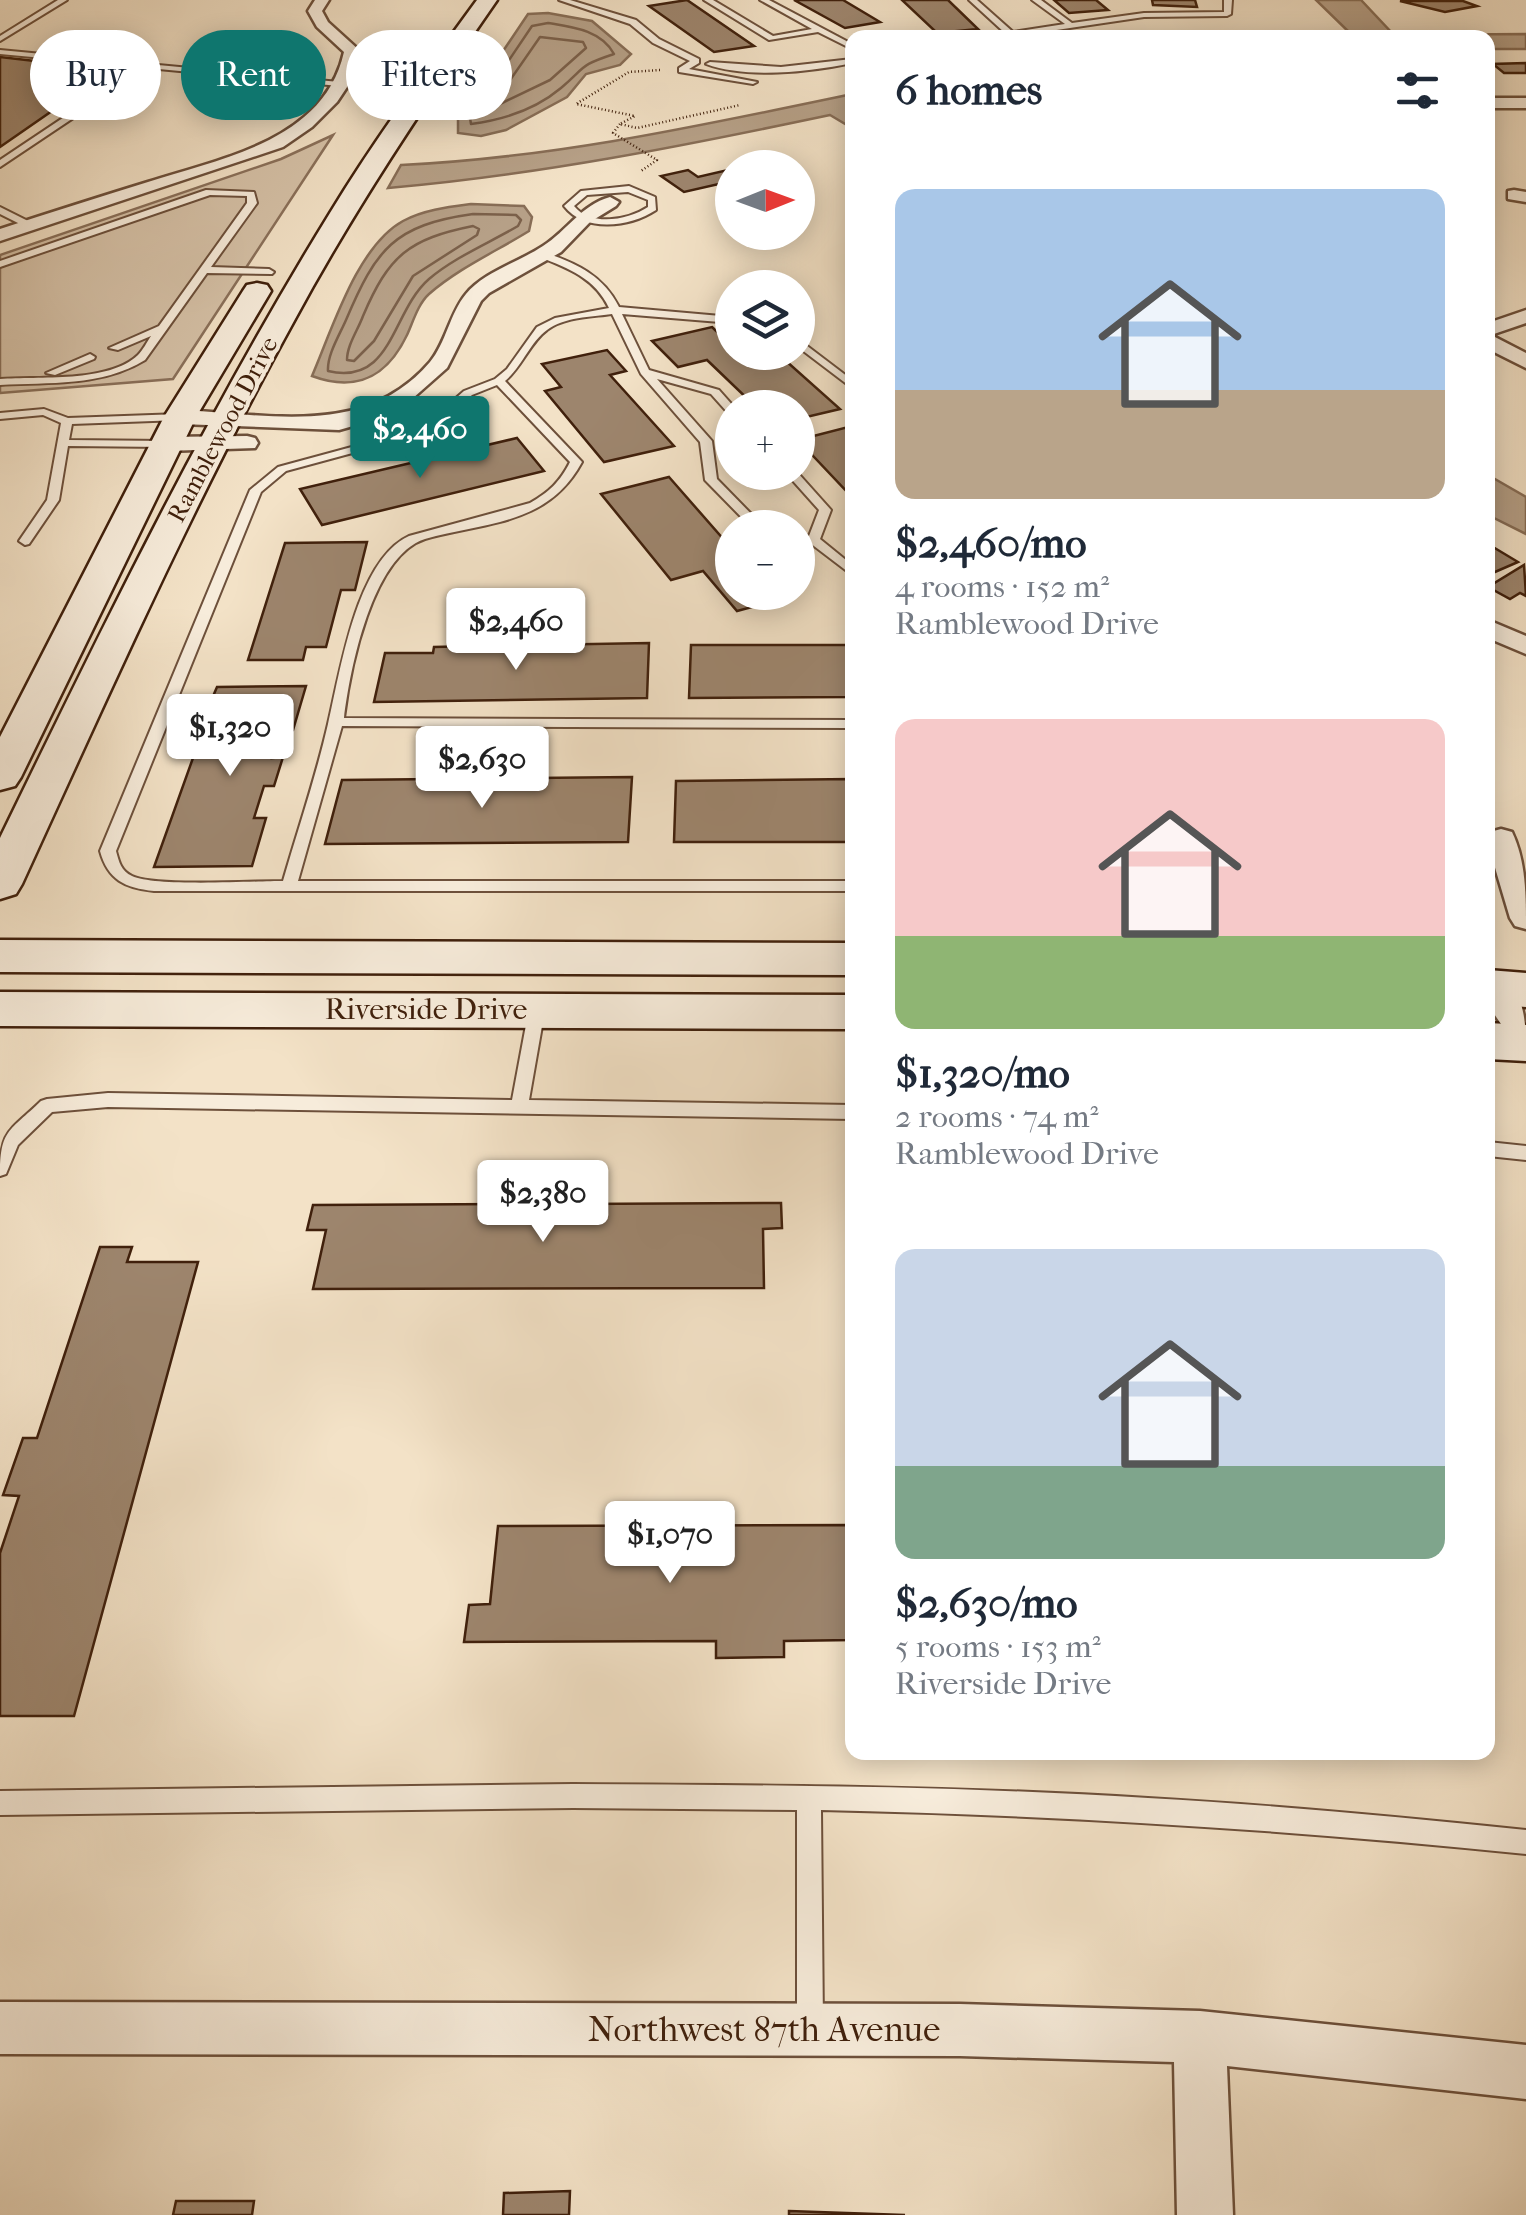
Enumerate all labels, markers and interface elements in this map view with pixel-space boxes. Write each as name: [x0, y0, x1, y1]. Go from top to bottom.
chip: Buy: [30, 30, 161, 120]
chip: Rent: [181, 30, 326, 120]
chip: Filters: [346, 30, 512, 120]
icon: filters: [1390, 63, 1445, 118]
text: 6 homes: [895, 66, 1042, 115]
north arrow: [715, 150, 815, 250]
map controls: [715, 150, 815, 610]
icon: home: [1080, 254, 1260, 434]
button: layers: [715, 270, 815, 370]
street label: Ramblewood Drive: [161, 331, 284, 527]
button: +: [715, 390, 815, 490]
pin: $2,460: [339, 396, 501, 481]
text: $2,460: [372, 410, 468, 447]
button: −: [715, 510, 815, 610]
text: $2,460/mo: [895, 519, 1087, 568]
text: 4 rooms · 152 m²: [895, 568, 1109, 605]
pin: $2,460: [435, 588, 597, 673]
text: $2,460: [468, 602, 564, 639]
text: Ramblewood Drive: [895, 605, 1159, 642]
pin: $1,320: [149, 694, 311, 779]
text: $1,320: [189, 708, 271, 745]
pin: $2,630: [401, 726, 563, 811]
text: $2,630: [438, 740, 526, 777]
icon: home: [1080, 784, 1260, 964]
street label: Riverside Drive: [325, 992, 528, 1027]
text: $1,320/mo: [895, 1049, 1070, 1098]
text: 2 rooms · 74 m²: [895, 1098, 1099, 1135]
text: Ramblewood Drive: [895, 1135, 1159, 1172]
pin: $2,380: [462, 1160, 624, 1245]
text: $2,380: [499, 1174, 587, 1211]
icon: home: [1080, 1314, 1260, 1494]
pin: $1,070: [589, 1501, 751, 1586]
text: $1,070: [627, 1515, 713, 1552]
text: $2,630/mo: [895, 1579, 1078, 1628]
text: 5 rooms · 153 m²: [895, 1628, 1101, 1665]
text: Riverside Drive: [895, 1665, 1111, 1702]
street label: Northwest 87th Avenue: [588, 2009, 940, 2050]

